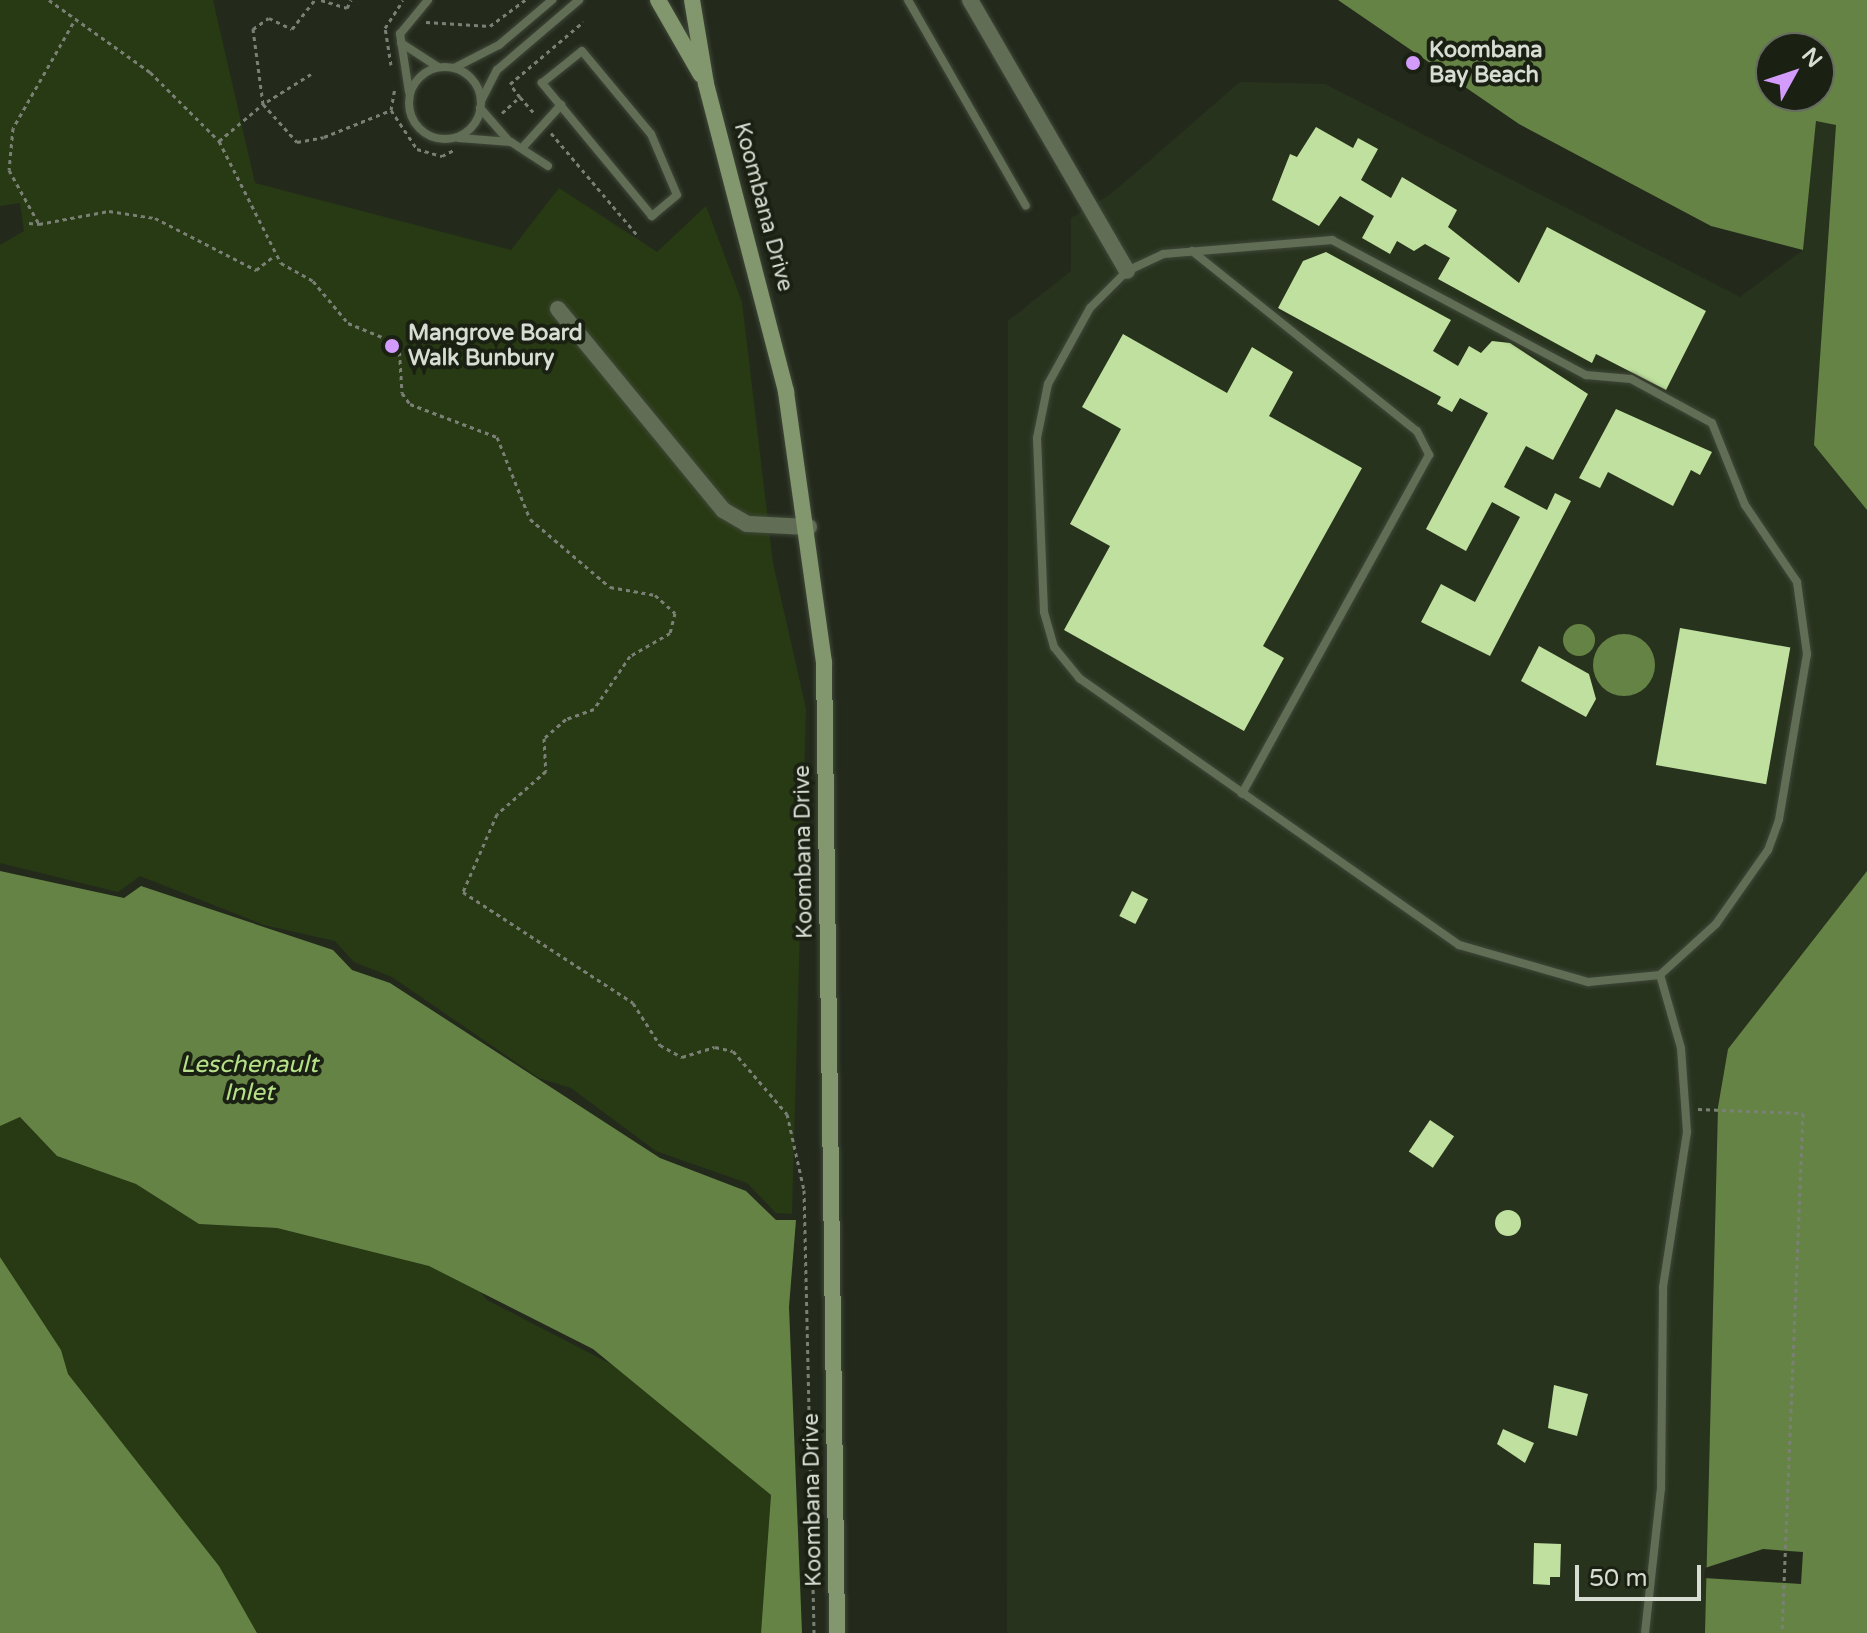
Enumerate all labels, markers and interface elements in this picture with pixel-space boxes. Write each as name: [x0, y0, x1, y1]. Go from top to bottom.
north arrow: [1755, 32, 1835, 112]
place label: Koombana Bay Beach: [1429, 37, 1543, 88]
text: N: [1796, 43, 1827, 73]
marker: Koombana Bay Beach: [1404, 54, 1422, 72]
street label: Koombana Drive: [728, 120, 798, 294]
place label: Mangrove Board Walk Bunbury: [408, 320, 583, 372]
marker: Mangrove Board Walk Bunbury: [383, 337, 401, 355]
street label: Koombana Drive: [789, 765, 819, 939]
water label: Leschenault Inlet: [180, 1051, 318, 1107]
street label: Koombana Drive: [798, 1413, 828, 1587]
scale bar: [1579, 1549, 1705, 1599]
text: 50 m: [1589, 1564, 1647, 1593]

